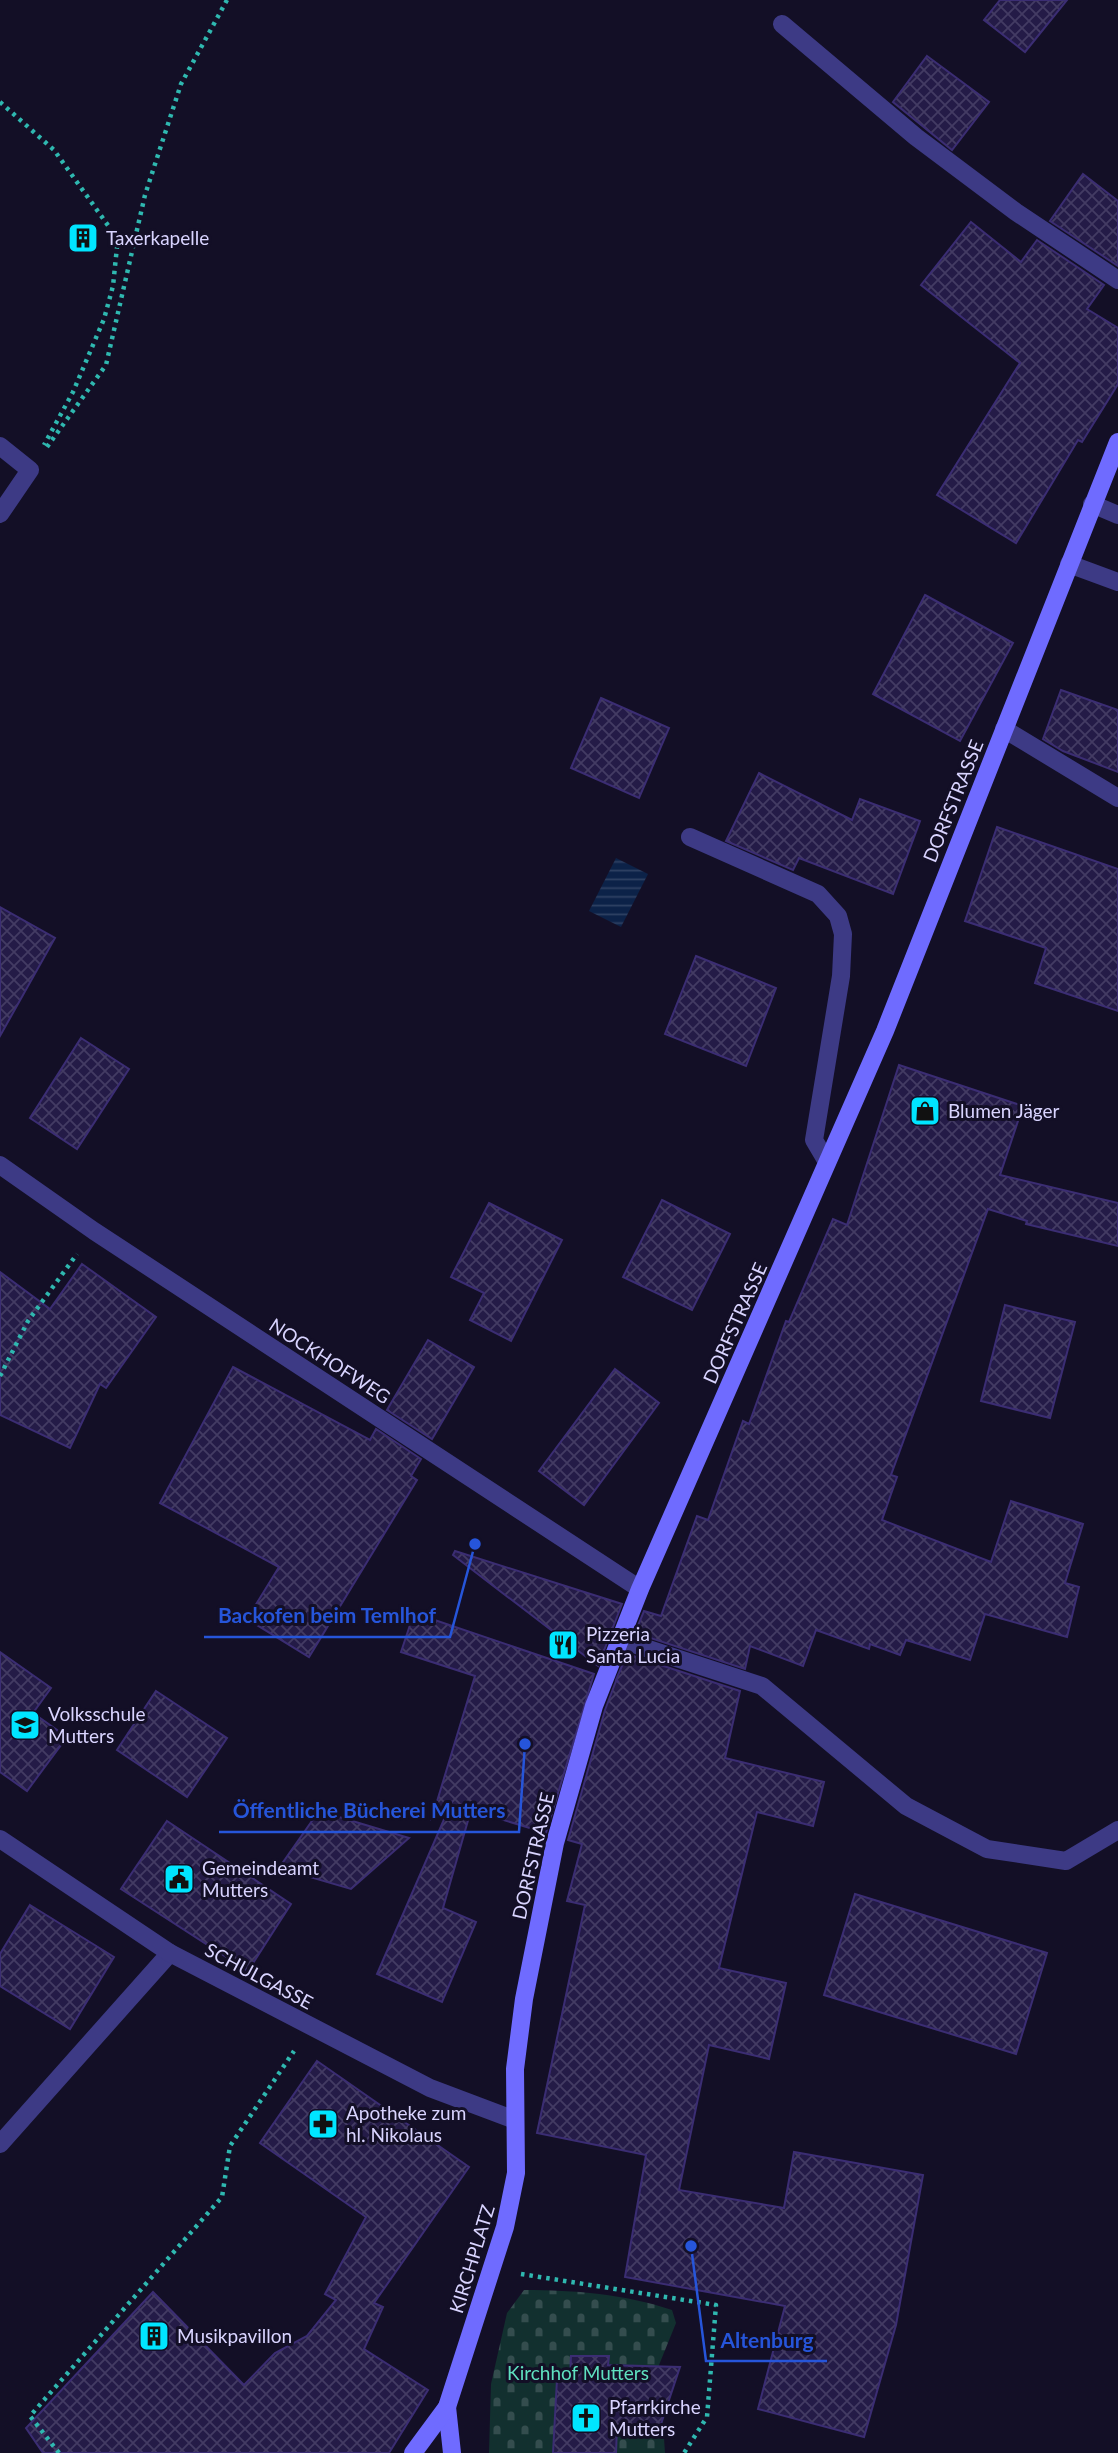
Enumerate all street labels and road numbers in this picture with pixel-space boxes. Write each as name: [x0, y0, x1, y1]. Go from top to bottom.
street label: DORFSTRASSE: [918, 736, 988, 865]
street label: DORFSTRASSE: [698, 1259, 771, 1387]
street label: NOCKHOFWEG: [265, 1313, 395, 1408]
street label: DORFSTRASSE: [507, 1790, 558, 1922]
street label: SCHULGASSE: [201, 1938, 317, 2014]
street label: KIRCHPLATZ: [444, 2202, 499, 2316]

